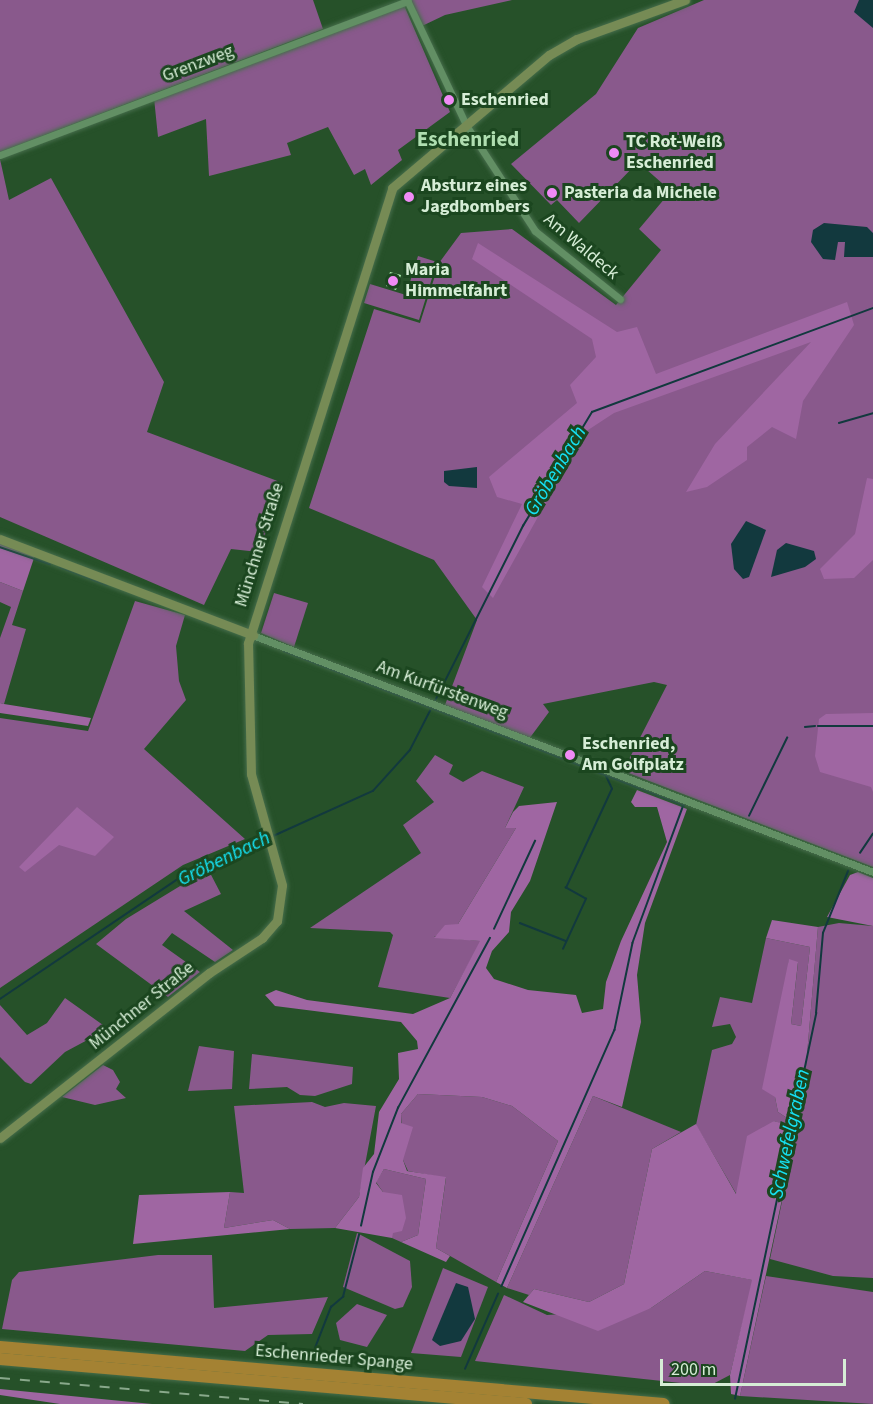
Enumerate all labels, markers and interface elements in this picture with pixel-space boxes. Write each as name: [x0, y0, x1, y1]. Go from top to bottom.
street label: Grenzweg: [159, 41, 237, 87]
place label: Eschenried: [461, 89, 549, 111]
marker: Eschenried: [442, 93, 456, 107]
district label: Eschenried: [417, 126, 519, 152]
place label: TC Rot-Weiß Eschenried: [626, 132, 722, 174]
marker: TC Rot-Weiß Eschenried: [607, 146, 621, 160]
place label: Absturz eines Jagdbombers: [421, 176, 530, 219]
place label: Pasteria da Michele: [564, 182, 717, 204]
marker: Pasteria da Michele: [545, 186, 559, 200]
marker: Absturz eines Jagdbombers: [402, 190, 416, 204]
street label: Am Waldeck: [539, 209, 623, 285]
place label: Maria Himmelfahrt: [405, 260, 507, 302]
marker: Maria Himmelfahrt: [386, 274, 400, 288]
water label: Gröbenbach: [520, 422, 592, 520]
street label: Münchner Straße: [231, 480, 289, 610]
street label: Am Kurfürstenweg: [373, 656, 511, 724]
place label: Eschenried, Am Golfplatz: [582, 734, 684, 777]
marker: Eschenried, Am Golfplatz: [563, 748, 577, 762]
water label: Gröbenbach: [174, 826, 274, 892]
street label: Münchner Straße: [85, 957, 199, 1055]
water label: Schwefelgraben: [765, 1067, 815, 1201]
street label: Eschenrieder Spange: [254, 1340, 414, 1376]
scale bar: [663, 1347, 849, 1385]
text: 200 m: [671, 1357, 716, 1382]

